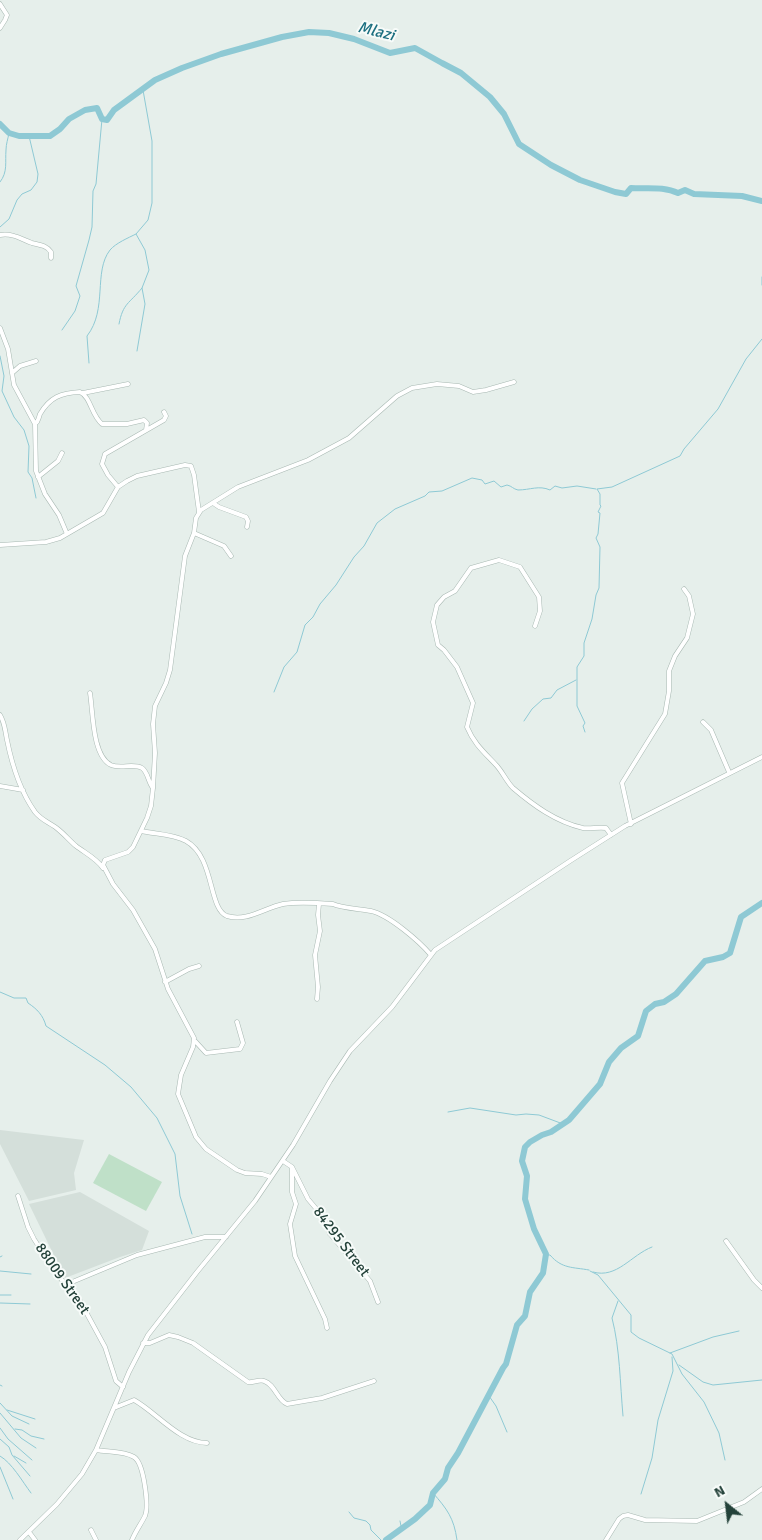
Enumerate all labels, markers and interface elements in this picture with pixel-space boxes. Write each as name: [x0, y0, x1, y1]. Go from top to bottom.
water label: Mlazi: [356, 18, 396, 46]
street label: 84295 Street: [309, 1203, 373, 1281]
street label: 88009 Street: [31, 1240, 93, 1318]
north arrow: [702, 1480, 752, 1530]
text: N: [711, 1482, 728, 1501]

